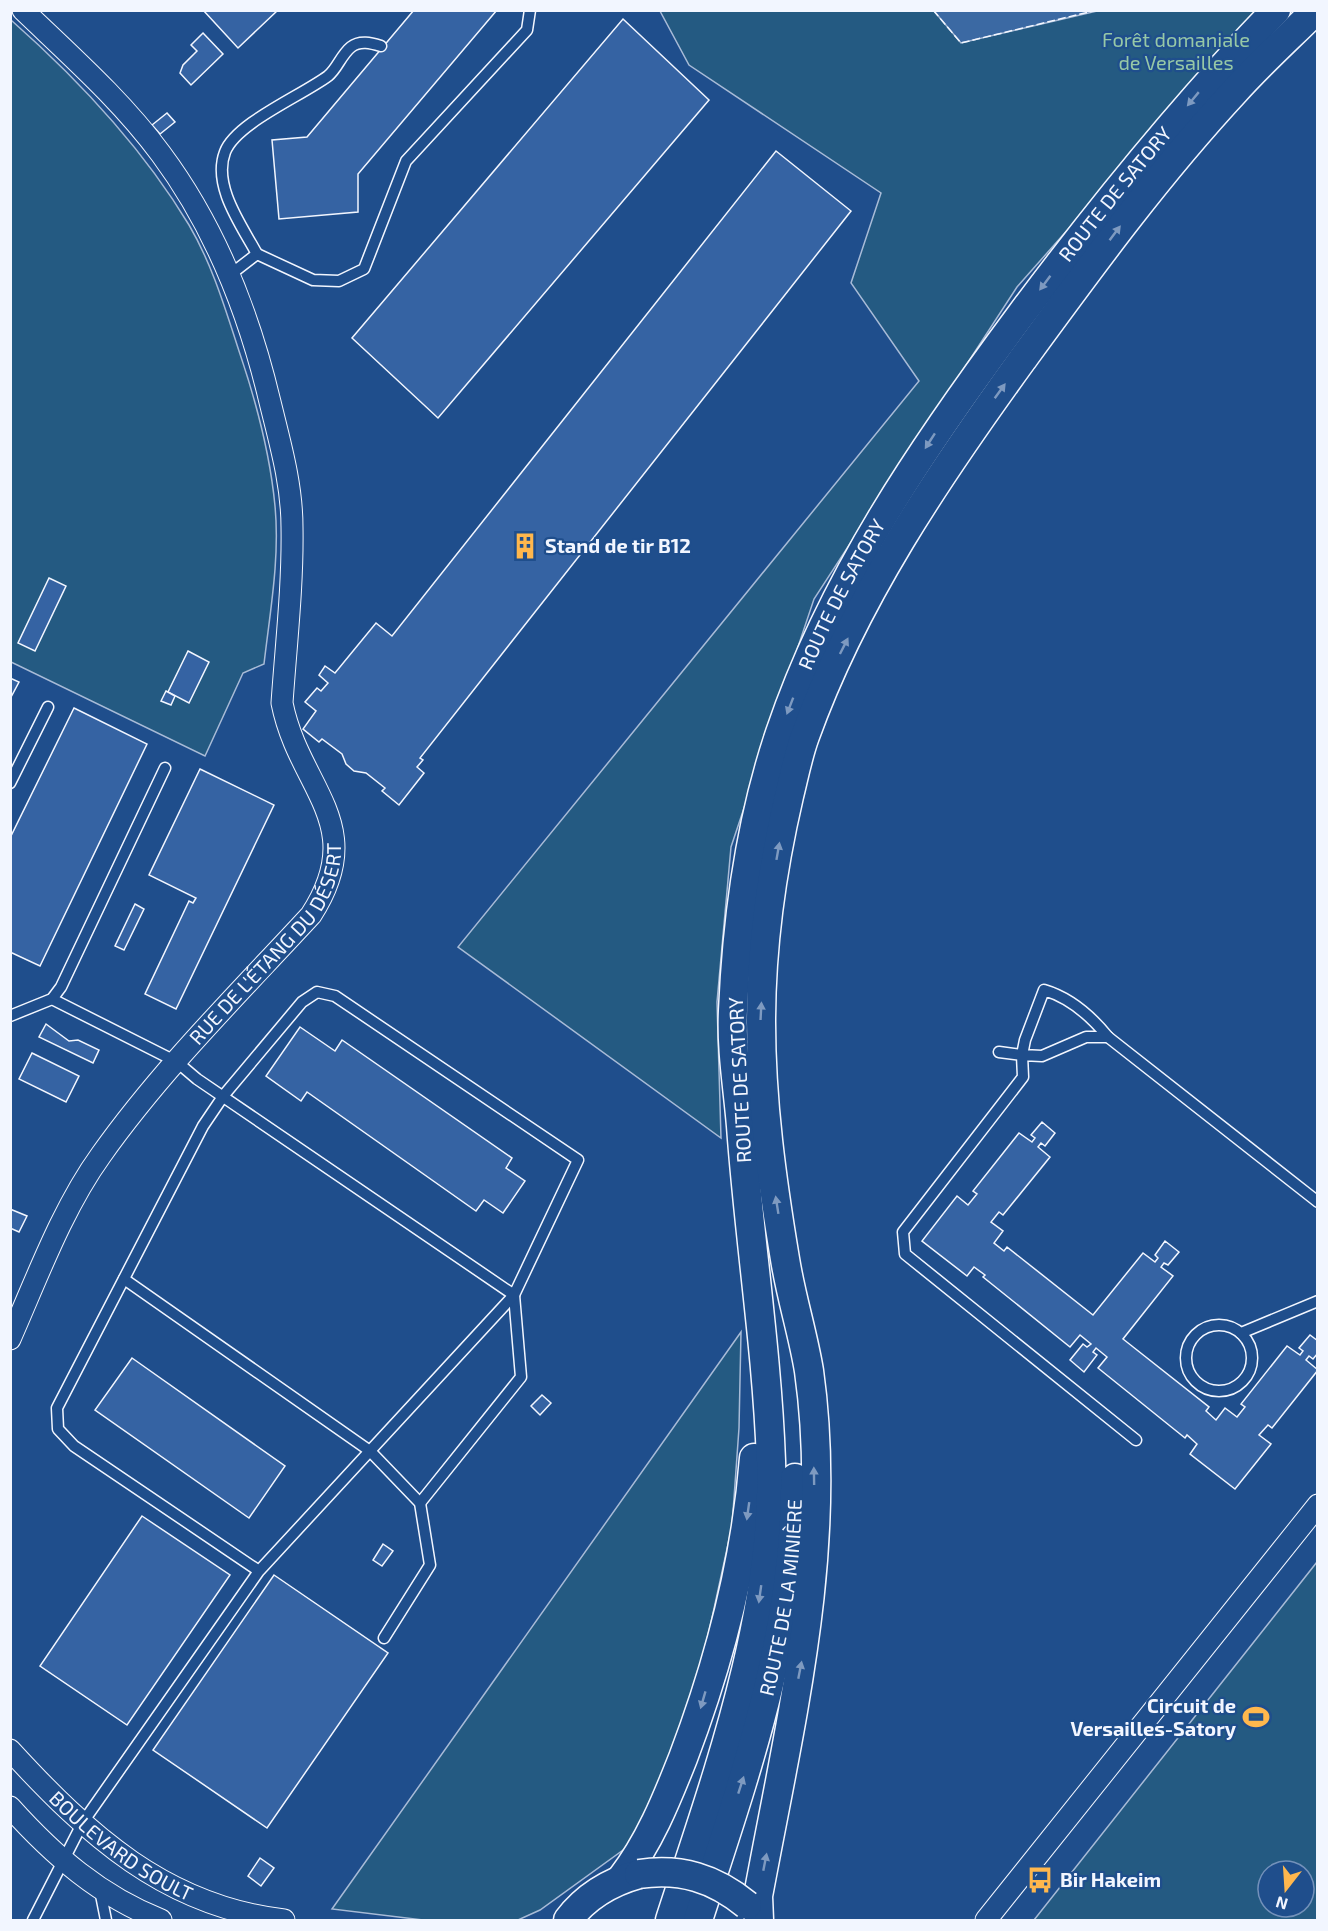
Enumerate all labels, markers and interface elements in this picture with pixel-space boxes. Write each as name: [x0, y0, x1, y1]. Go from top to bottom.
park label: Forêt domaniale de Versailles: [1102, 27, 1250, 74]
one-way arrow: [1187, 91, 1200, 106]
street label: ROUTE DE SATORY: [1053, 121, 1176, 266]
one-way arrow: [1108, 226, 1120, 241]
one-way arrow: [1039, 276, 1051, 291]
one-way arrow: [994, 383, 1006, 399]
one-way arrow: [925, 433, 936, 449]
street label: ROUTE DE SATORY: [792, 514, 890, 673]
building icon: Stand de tir B12: [510, 531, 540, 561]
place label: Stand de tir B12: [545, 533, 691, 557]
one-way arrow: [839, 638, 848, 655]
one-way arrow: [785, 697, 795, 715]
one-way arrow: [774, 841, 783, 860]
street label: RUE DE L'ÉTANG DU DÉSERT: [184, 842, 345, 1049]
street label: ROUTE DE SATORY: [723, 996, 755, 1164]
one-way arrow: [757, 1002, 766, 1021]
one-way arrow: [772, 1196, 781, 1215]
one-way arrow: [809, 1467, 819, 1486]
street label: ROUTE DE LA MINIÈRE: [754, 1499, 806, 1698]
one-way arrow: [743, 1501, 752, 1520]
one-way arrow: [755, 1585, 764, 1604]
one-way arrow: [796, 1660, 805, 1679]
one-way arrow: [698, 1692, 707, 1710]
place label: Circuit de Versailles-Satory: [1070, 1693, 1237, 1741]
sports icon: Circuit de Versailles-Satory: [1241, 1702, 1271, 1732]
one-way arrow: [737, 1776, 747, 1794]
street label: BOULEVARD SOULT: [45, 1785, 197, 1905]
one-way arrow: [760, 1852, 769, 1871]
north arrow: [1256, 1859, 1316, 1919]
bus stop icon: Bir Hakeim: [1025, 1865, 1055, 1895]
place label: Bir Hakeim: [1060, 1867, 1161, 1891]
text: N: [1273, 1893, 1290, 1915]

